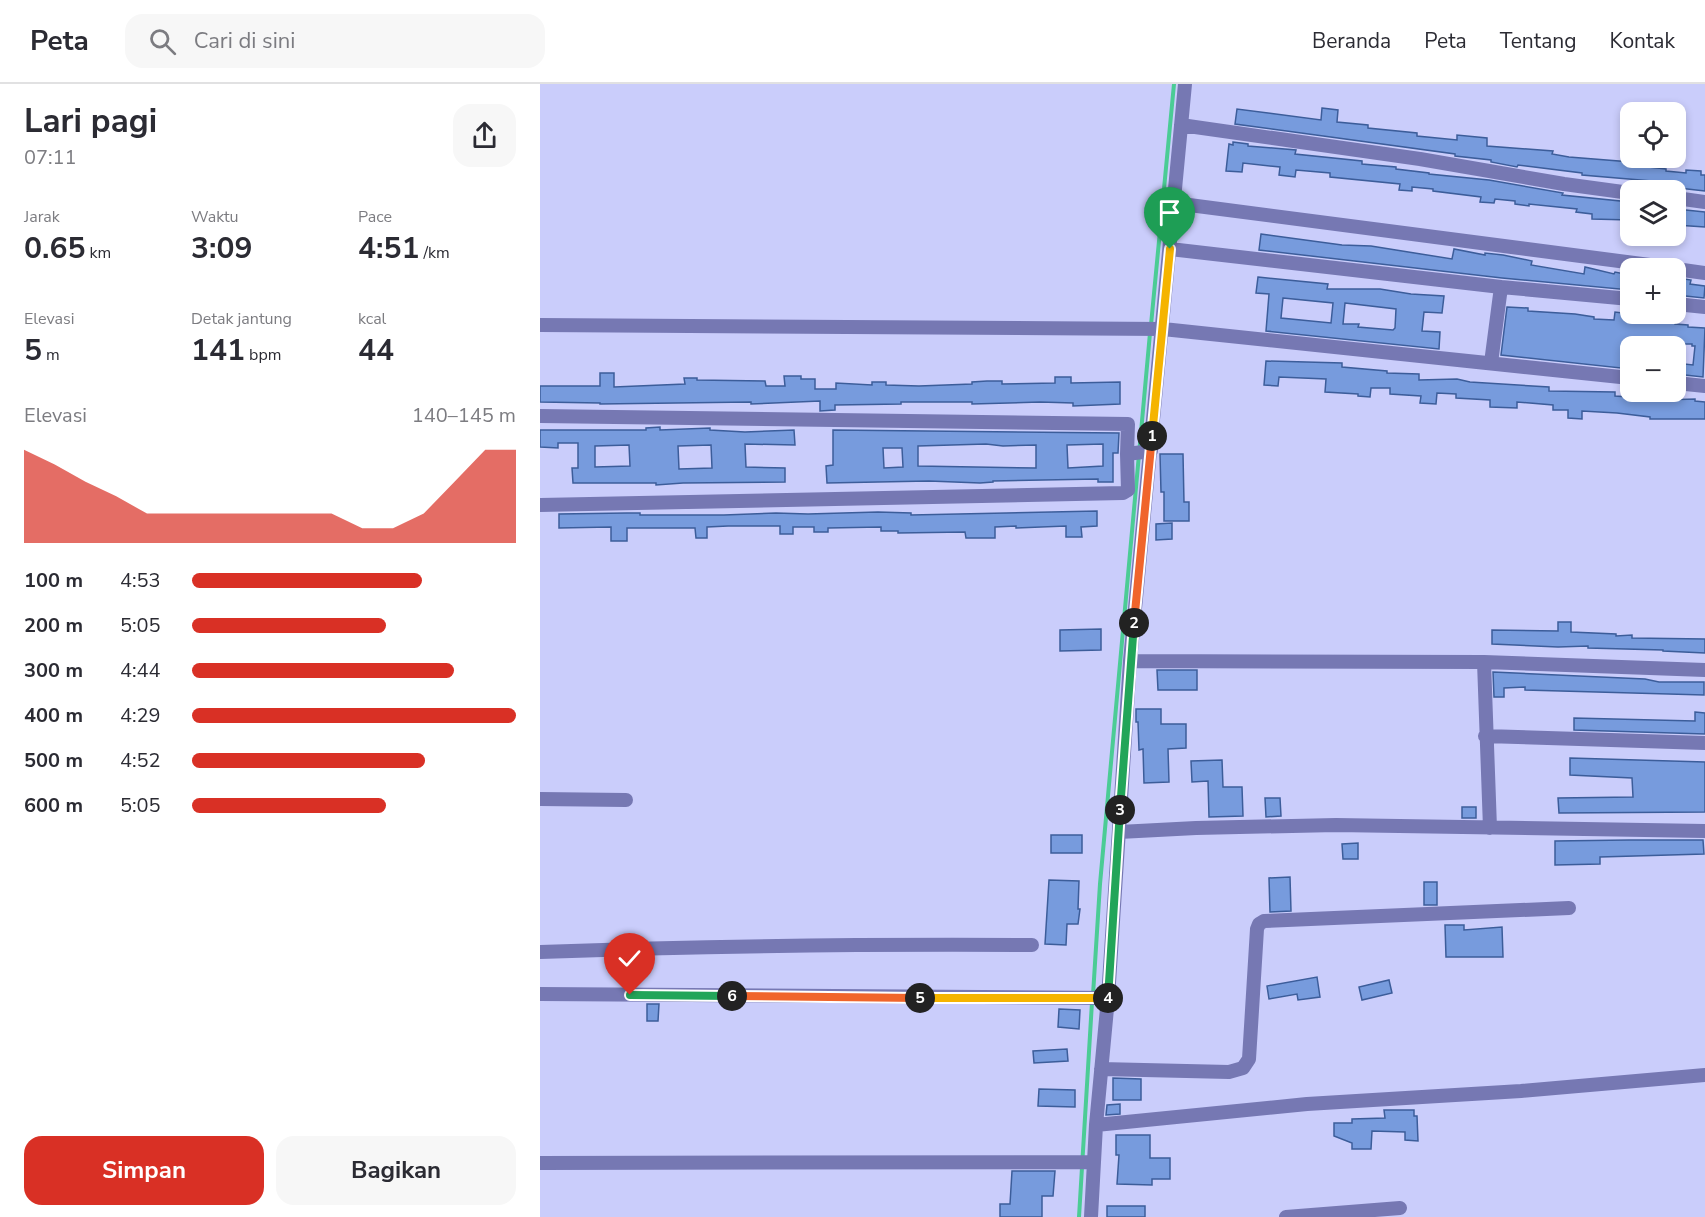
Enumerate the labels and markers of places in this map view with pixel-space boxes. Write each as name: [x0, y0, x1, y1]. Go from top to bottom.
pin: [1144, 187, 1195, 249]
pin: 1: [1137, 421, 1167, 451]
pin: 2: [1119, 608, 1149, 638]
pin: 3: [1105, 795, 1135, 825]
pin: [604, 933, 655, 995]
pin: 6: [717, 981, 747, 1011]
pin: 5: [905, 983, 935, 1013]
pin: 4: [1093, 983, 1123, 1013]

